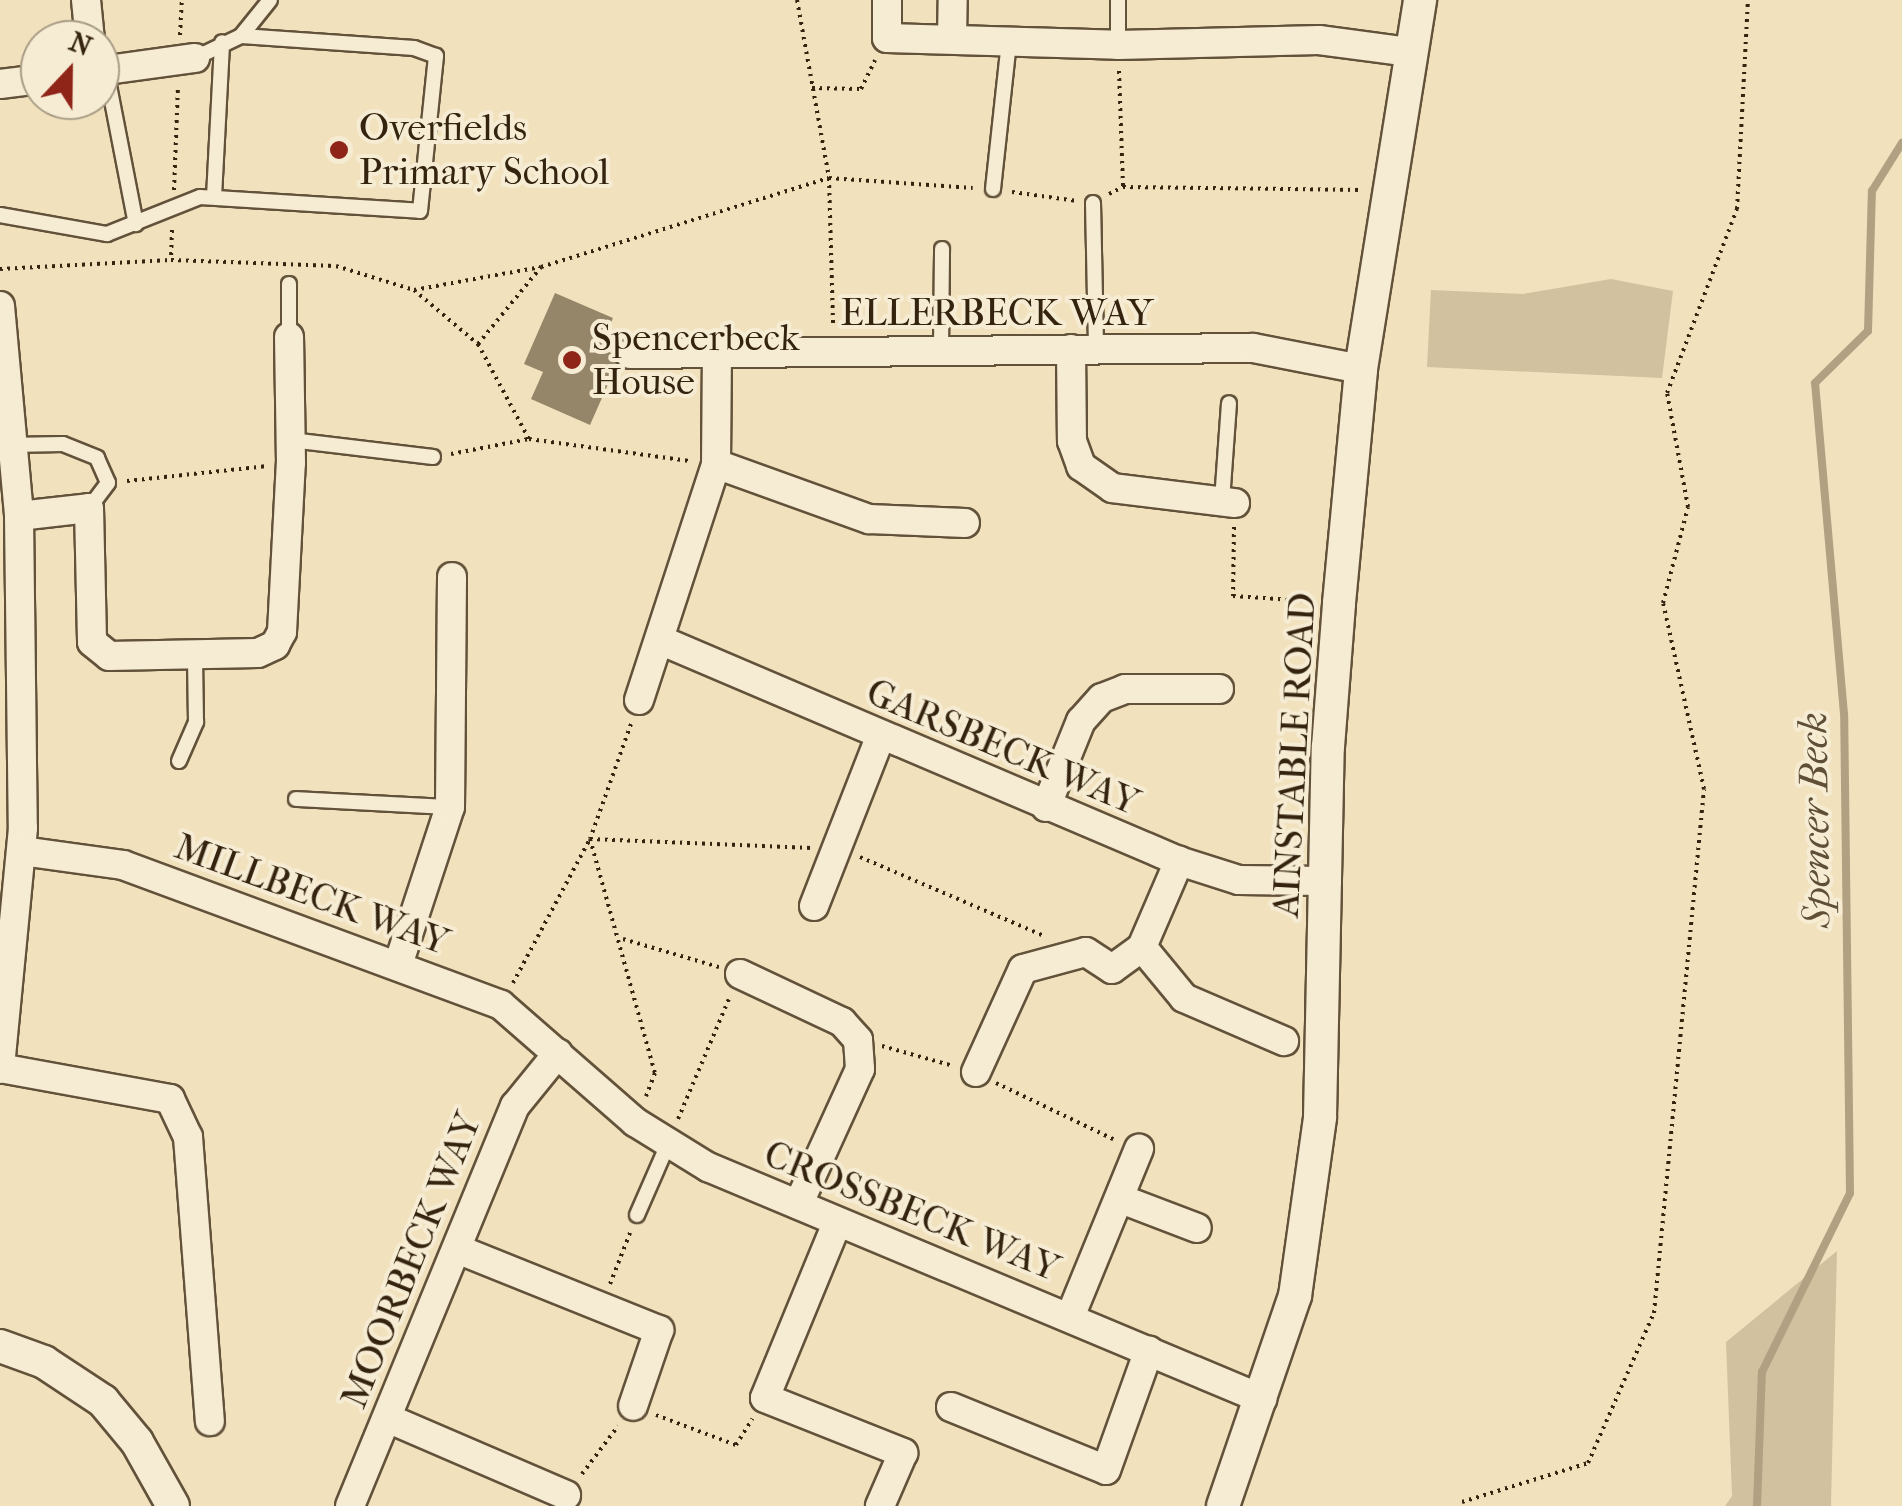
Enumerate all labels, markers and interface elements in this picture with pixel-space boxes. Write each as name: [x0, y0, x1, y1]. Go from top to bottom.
north arrow: [20, 20, 120, 120]
text: N: [65, 24, 97, 63]
place label: Overfields Primary School: [359, 105, 609, 194]
marker: Overfields Primary School: [328, 139, 350, 161]
street label: ELLERBECK WAY: [841, 290, 1153, 336]
place label: Spencerbeck House: [592, 315, 800, 404]
marker: Spencerbeck House: [561, 349, 583, 371]
street label: AINSTABLE ROAD: [1263, 591, 1325, 919]
street label: GARSBECK WAY: [860, 669, 1146, 825]
water label: Spencer Beck: [1789, 712, 1841, 928]
street label: MILLBECK WAY: [169, 823, 455, 965]
street label: MOORBECK WAY: [331, 1105, 491, 1415]
street label: CROSSBECK WAY: [758, 1131, 1066, 1291]

